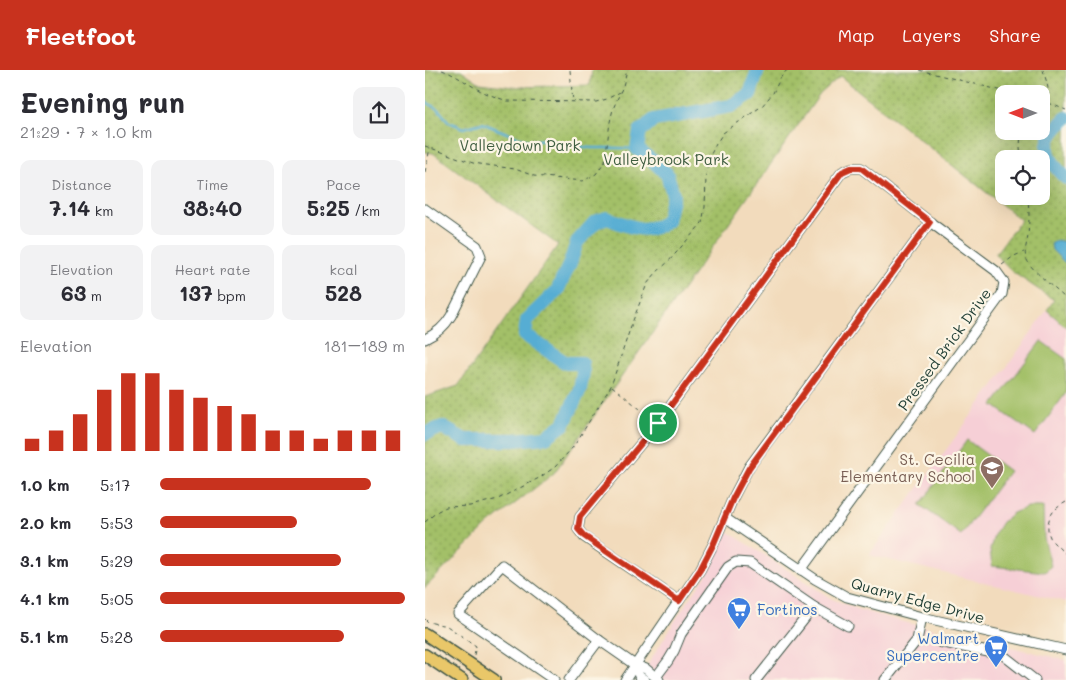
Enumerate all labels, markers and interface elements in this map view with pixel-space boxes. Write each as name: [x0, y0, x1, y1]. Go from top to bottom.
text: Fleetfoot: [25, 20, 136, 51]
text: Map: [838, 23, 874, 47]
text: Layers: [902, 23, 961, 47]
text: Share: [989, 23, 1041, 47]
text: Evening run: [20, 84, 185, 120]
north arrow: [995, 85, 1050, 140]
map controls: [995, 85, 1050, 205]
button: share: [353, 87, 405, 139]
text: 21:29 · 7 × 1.0 km: [20, 121, 153, 142]
park label: Valleydown Park: [460, 135, 580, 155]
park label: Valleybrook Park: [603, 149, 729, 169]
button: locate: [995, 150, 1050, 205]
text: Distance: [51, 175, 112, 194]
text: Time: [197, 175, 228, 194]
text: Pace: [326, 175, 361, 194]
text: 7.14: [50, 194, 90, 221]
text: 38:40: [183, 194, 242, 221]
text: 5:25: [307, 194, 350, 221]
text: km: [90, 201, 113, 220]
text: /km: [350, 201, 380, 220]
text: Elevation: [50, 260, 113, 279]
text: Heart rate: [175, 260, 250, 279]
text: kcal: [330, 260, 357, 279]
text: 63: [61, 279, 86, 306]
text: 137: [179, 279, 213, 306]
text: 528: [325, 279, 362, 306]
street label: Pressed Brick Drive: [893, 284, 995, 414]
text: m: [86, 286, 102, 305]
text: bpm: [213, 286, 246, 305]
text: Elevation: [20, 335, 92, 356]
text: 181–189 m: [324, 335, 405, 356]
pin: [637, 402, 679, 444]
icon: arrive: [644, 409, 672, 437]
place label: St. Cecilia Elementary School: [840, 449, 975, 486]
school or university icon: St. Cecilia Elementary School: [979, 455, 1005, 489]
text: 1.0 km: [20, 474, 69, 495]
text: 5:17: [100, 474, 130, 495]
text: 2.0 km: [20, 512, 71, 533]
text: 5:53: [100, 512, 133, 533]
text: 3.1 km: [20, 550, 69, 571]
text: 5:29: [100, 550, 133, 571]
street label: Quarry Edge Drive: [849, 573, 987, 627]
text: 4.1 km: [20, 588, 69, 609]
text: 5:05: [100, 588, 134, 609]
supermarket icon: Fortinos: [726, 596, 752, 630]
place label: Fortinos: [757, 599, 818, 619]
text: 5.1 km: [20, 626, 68, 647]
text: 5:28: [100, 626, 133, 647]
place label: Walmart Supercentre: [886, 628, 979, 665]
supermarket icon: Walmart Supercentre: [983, 634, 1009, 668]

